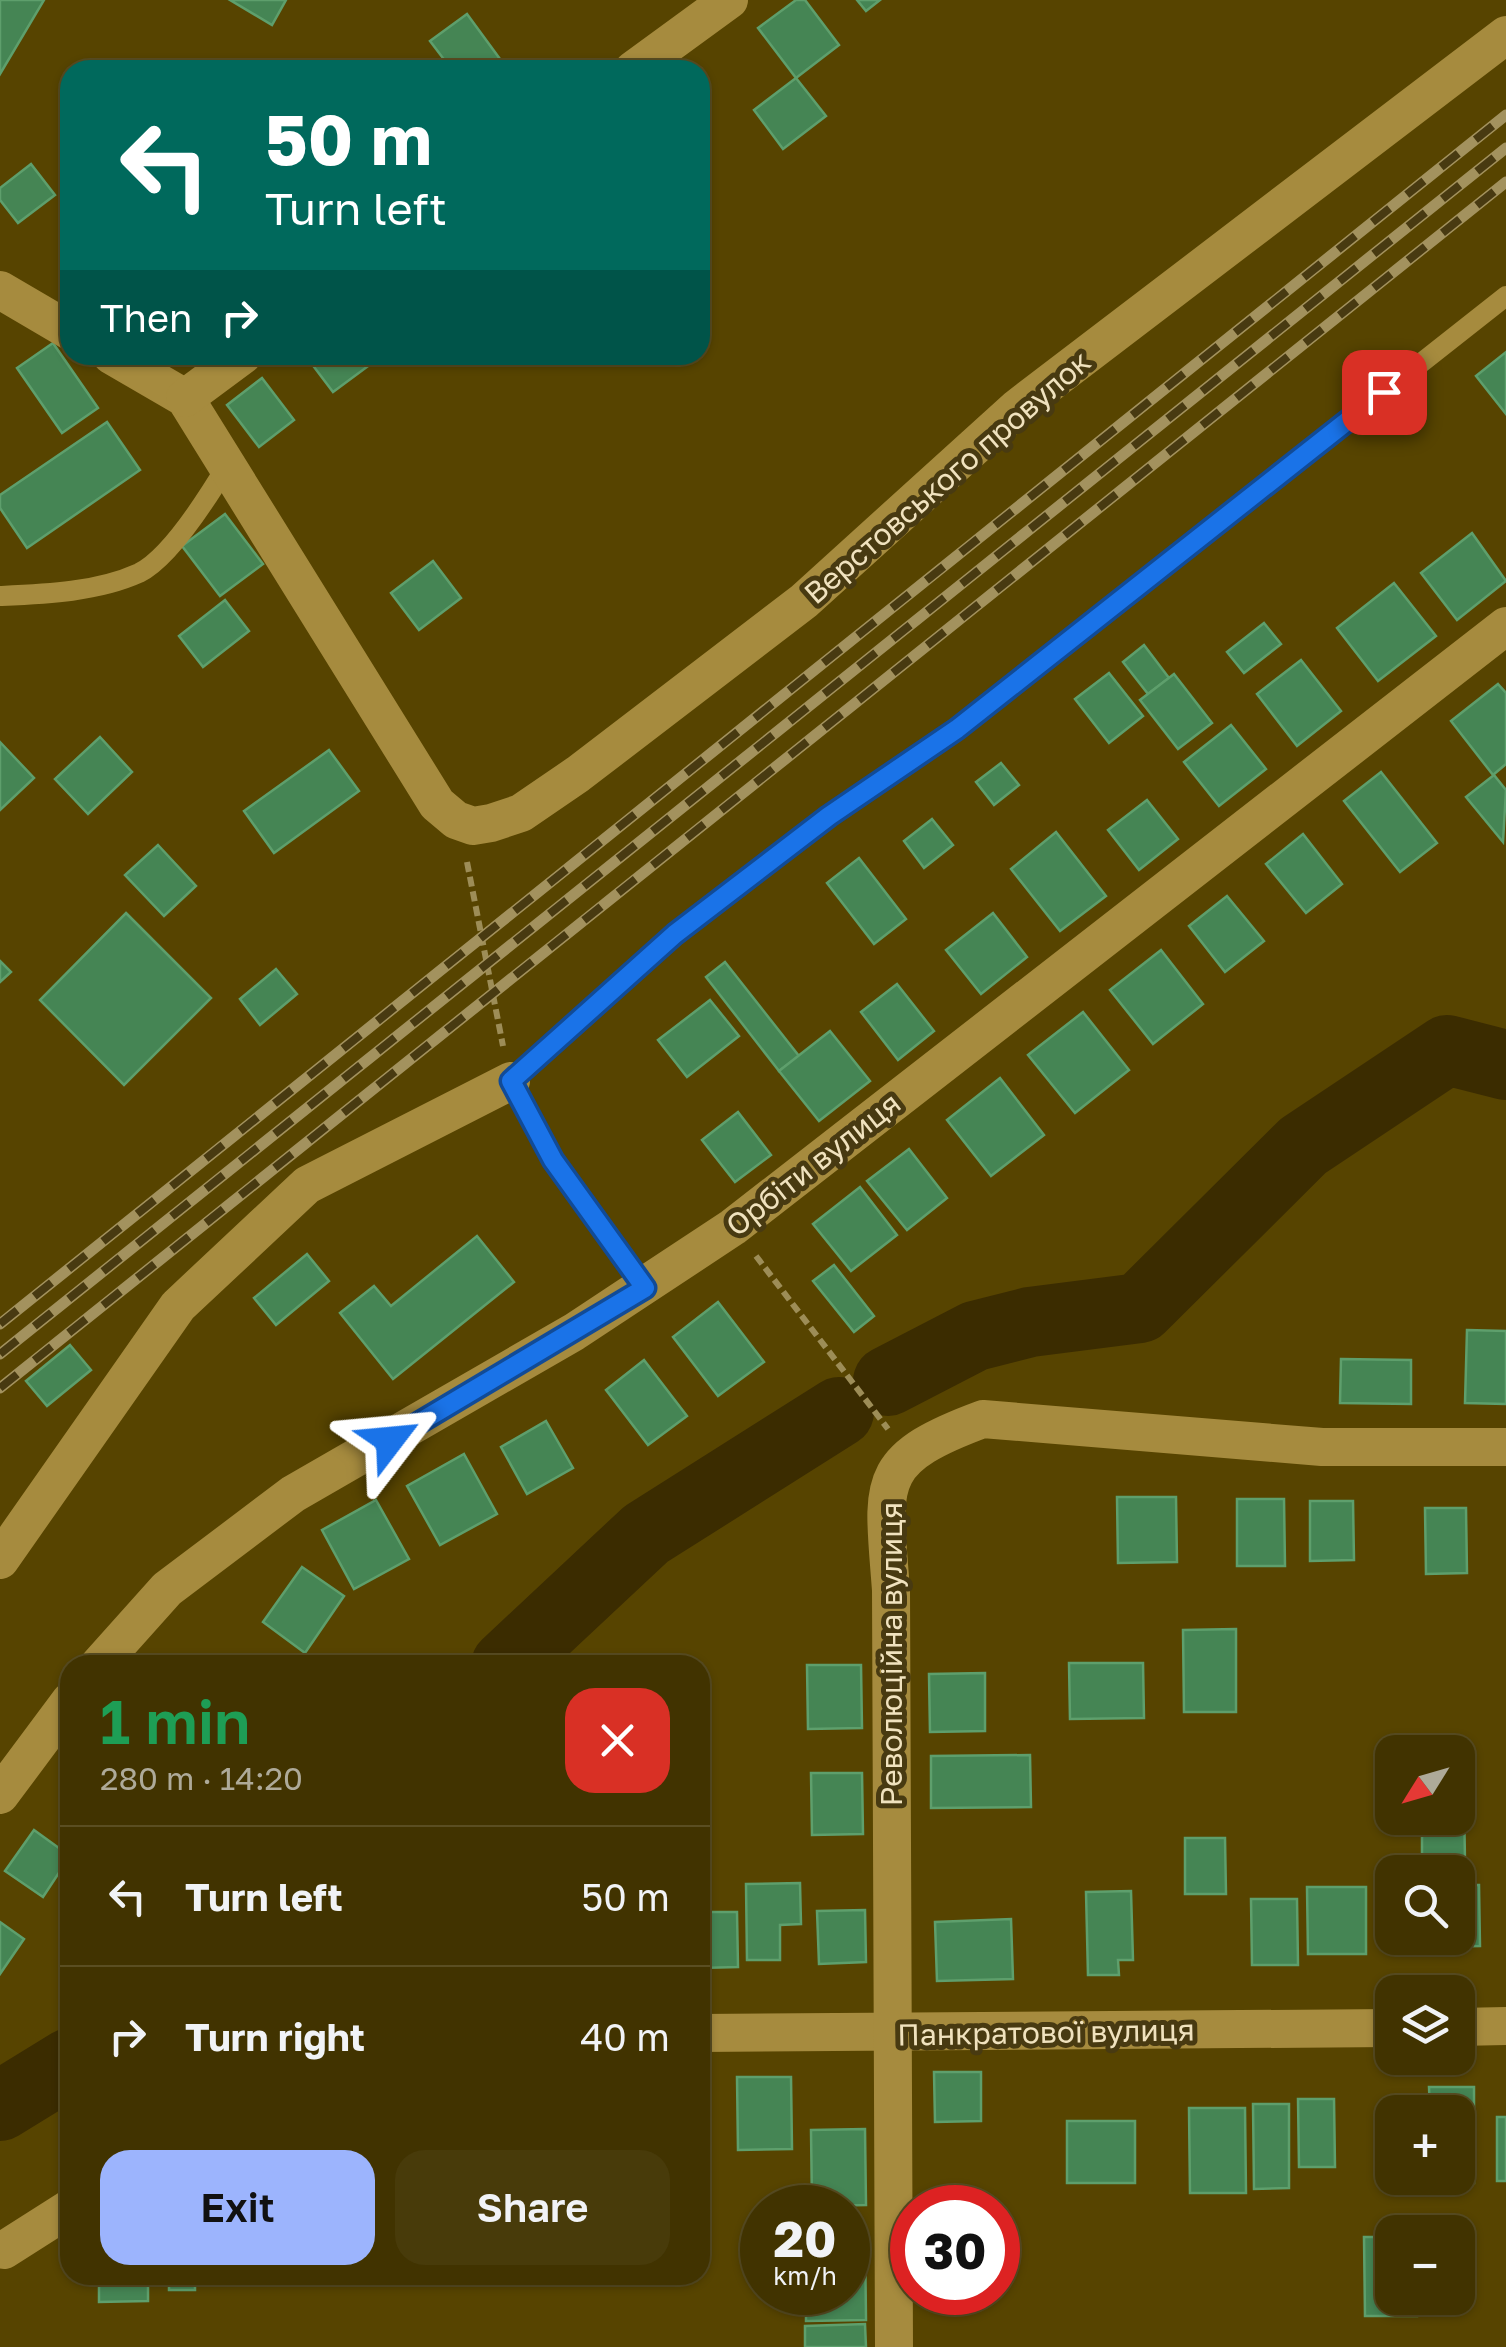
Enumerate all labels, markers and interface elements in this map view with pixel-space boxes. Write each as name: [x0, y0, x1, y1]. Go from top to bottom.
text: 50 m: [265, 96, 432, 180]
icon: left: [100, 100, 230, 230]
text: Turn left: [265, 181, 447, 235]
icon: right: [212, 290, 267, 345]
text: Then: [100, 295, 192, 340]
street label: Верстовського провулок: [797, 343, 1097, 611]
pin: [1342, 350, 1427, 435]
icon: arrive: [1357, 365, 1412, 420]
street label: Орбіти вулиця: [719, 1085, 907, 1243]
position arrow: [338, 1388, 442, 1492]
street label: Революційна вулиця: [873, 1502, 909, 1806]
text: 1 min: [100, 1685, 250, 1757]
button: close: [565, 1688, 670, 1793]
north arrow: [1375, 1735, 1475, 1835]
map controls: [1375, 1735, 1475, 2315]
text: 280 m · 14:20: [100, 1759, 303, 1797]
button: search: [1375, 1855, 1475, 1955]
icon: left: [100, 1869, 155, 1924]
text: Turn left: [185, 1874, 343, 1919]
text: 50 m: [581, 1874, 670, 1919]
button: layers: [1375, 1975, 1475, 2075]
icon: right: [100, 2009, 155, 2064]
street label: Панкратової вулиця: [897, 2011, 1195, 2053]
text: Turn right: [185, 2014, 365, 2059]
text: 40 m: [580, 2014, 670, 2059]
button: +: [1375, 2095, 1475, 2195]
button: Exit: [100, 2150, 375, 2265]
button: Share: [395, 2150, 670, 2265]
speed limit sign: 30: [890, 2185, 1020, 2315]
text: 20: [773, 2208, 836, 2268]
button: −: [1375, 2215, 1475, 2315]
text: km/h: [773, 2260, 837, 2291]

